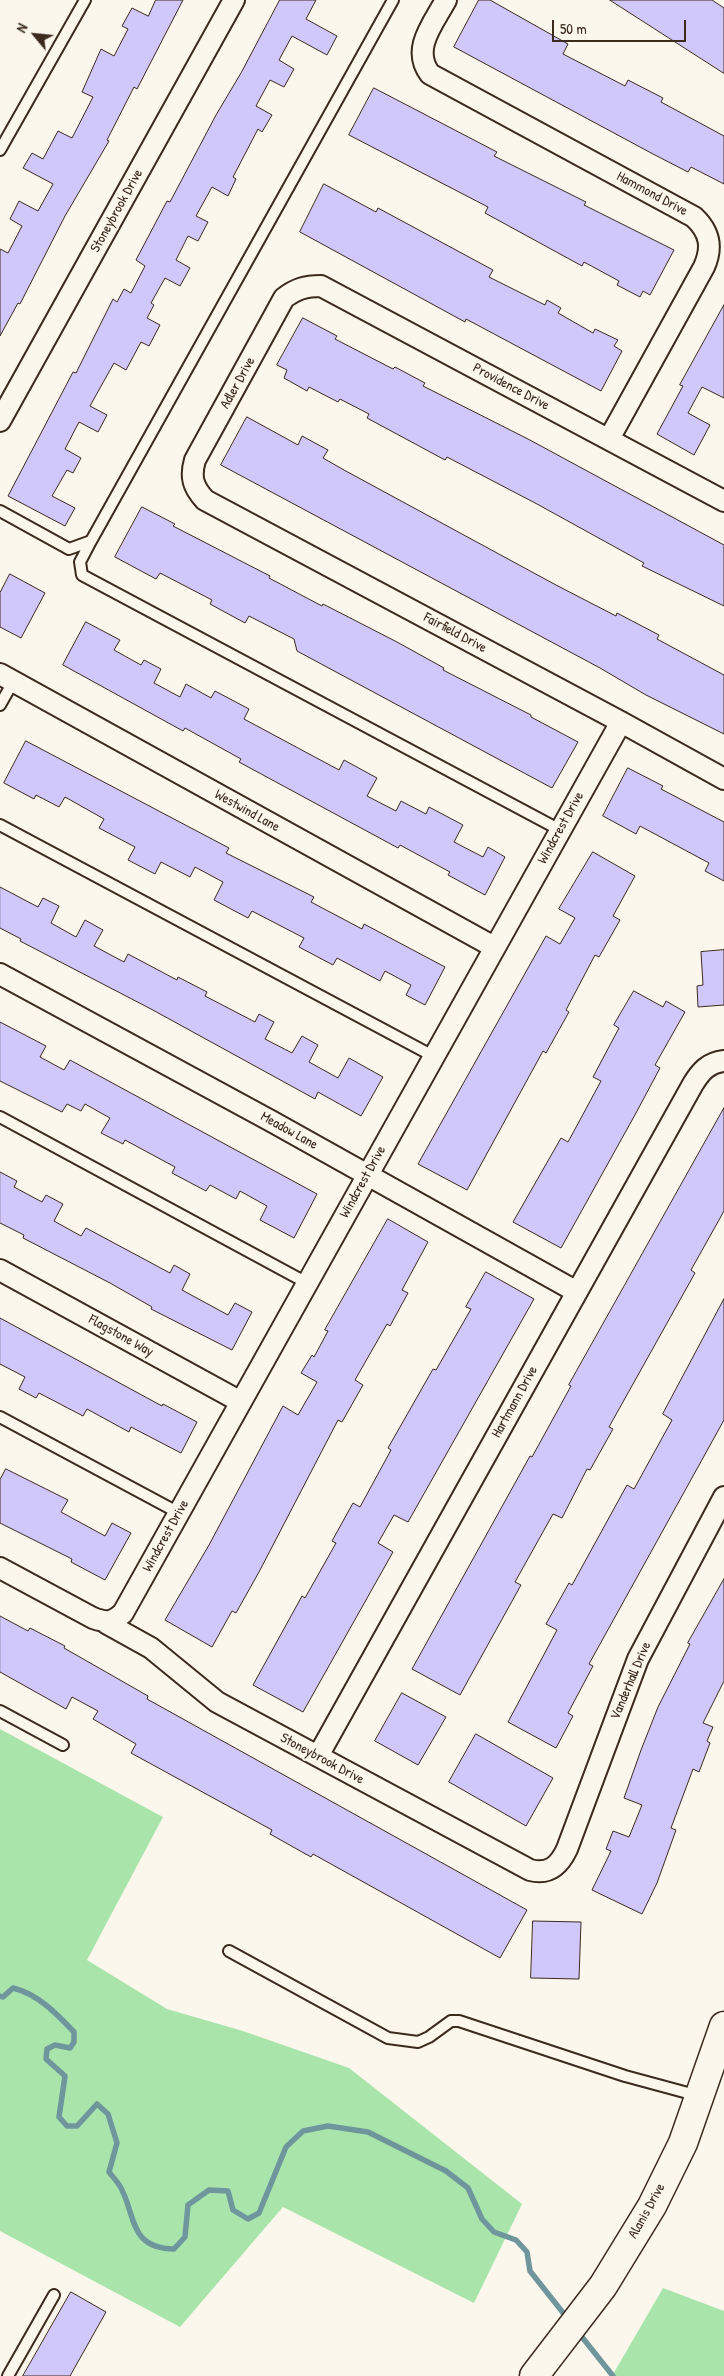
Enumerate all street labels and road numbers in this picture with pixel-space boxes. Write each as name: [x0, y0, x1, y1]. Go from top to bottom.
street label: Stoneybrook Drive: [87, 166, 147, 256]
street label: Hammond Drive: [614, 168, 690, 220]
street label: Adler Drive: [217, 354, 259, 412]
street label: Providence Drive: [470, 360, 552, 414]
street label: Fairfield Drive: [421, 609, 489, 657]
street label: Westwind Lane: [212, 786, 282, 836]
street label: Windcrest Drive: [534, 789, 588, 867]
street label: Meadow Lane: [257, 1108, 321, 1154]
street label: Windcrest Drive: [336, 1143, 390, 1221]
street label: Flagstone Way: [86, 1311, 156, 1361]
street label: Hartmann Drive: [488, 1363, 542, 1441]
street label: Windcrest Drive: [139, 1497, 193, 1575]
street label: Vanderhall Drive: [607, 1639, 655, 1723]
street label: Stoneybrook Drive: [277, 1730, 367, 1788]
street label: Alanis Drive: [625, 2180, 669, 2242]

